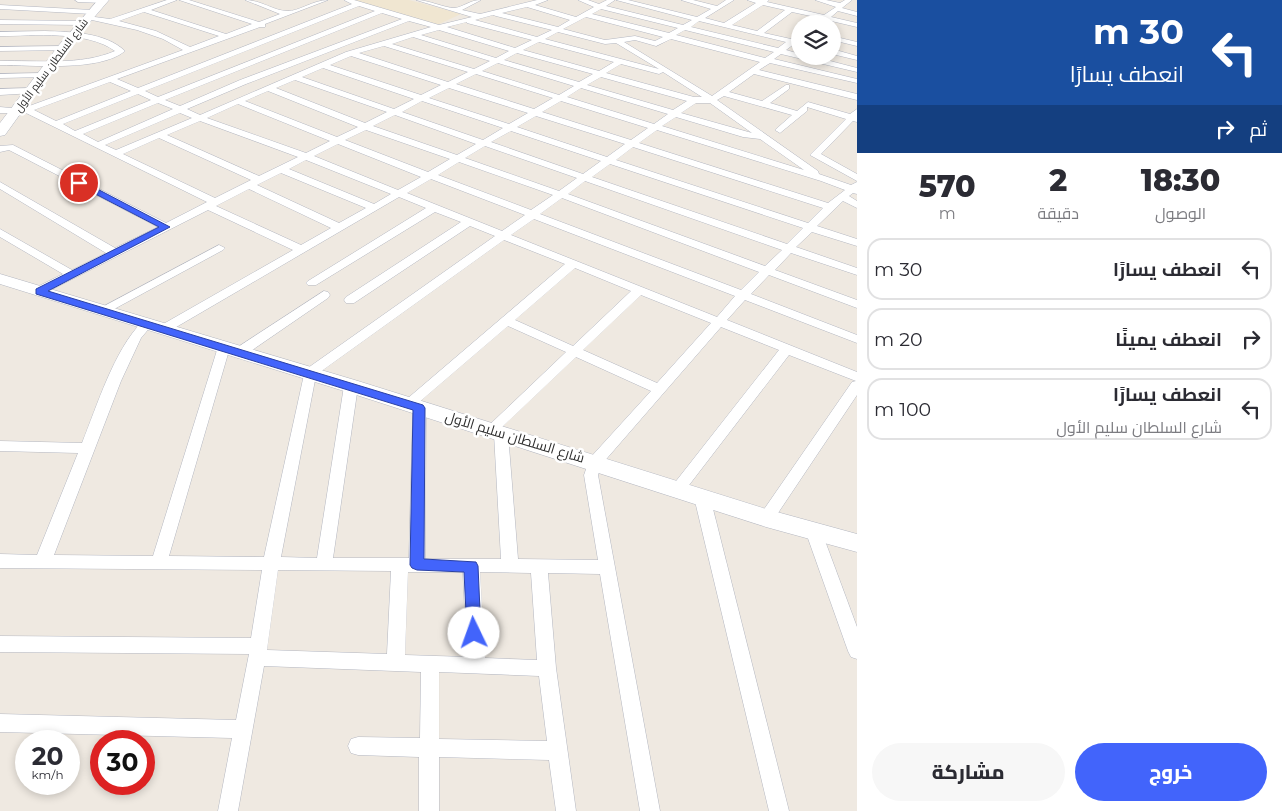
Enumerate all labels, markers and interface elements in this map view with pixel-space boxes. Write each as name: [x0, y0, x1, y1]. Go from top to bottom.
text: 30 m: [1093, 10, 1184, 53]
street label: شارع السلطان سليم الأول: [11, 15, 92, 115]
map controls: [791, 15, 841, 65]
button: layers: [791, 15, 841, 65]
icon: left: [1202, 20, 1267, 85]
text: انعطف يسارًا: [1070, 61, 1184, 88]
icon: right: [1211, 115, 1239, 143]
text: ثم: [1249, 118, 1267, 141]
pin: [58, 162, 100, 204]
text: 2: [1049, 162, 1067, 199]
text: 18:30: [1141, 162, 1220, 199]
text: 570: [919, 168, 976, 205]
icon: arrive: [65, 169, 93, 197]
text: m: [939, 204, 956, 223]
text: دقيقة: [1037, 204, 1079, 223]
text: الوصول: [1155, 204, 1206, 223]
icon: left: [1237, 255, 1265, 283]
text: 30 m: [874, 258, 922, 281]
text: انعطف يسارًا: [1113, 258, 1222, 281]
icon: right: [1237, 325, 1265, 353]
text: 20 m: [874, 328, 923, 351]
text: انعطف يمينًا: [1115, 328, 1222, 351]
text: انعطف يسارًا: [1113, 383, 1222, 406]
icon: left: [1237, 395, 1265, 423]
text: 100 m: [874, 398, 931, 421]
street label: شارع السلطان سليم الأول: [443, 407, 587, 468]
text: شارع السلطان سليم الأول: [1056, 418, 1222, 437]
position arrow: [447, 606, 499, 658]
speed limit sign: 30: [90, 730, 155, 795]
text: 20: [32, 741, 63, 771]
button: مشاركة: [872, 743, 1065, 801]
button: خروج: [1075, 743, 1267, 801]
text: km/h: [31, 767, 64, 782]

